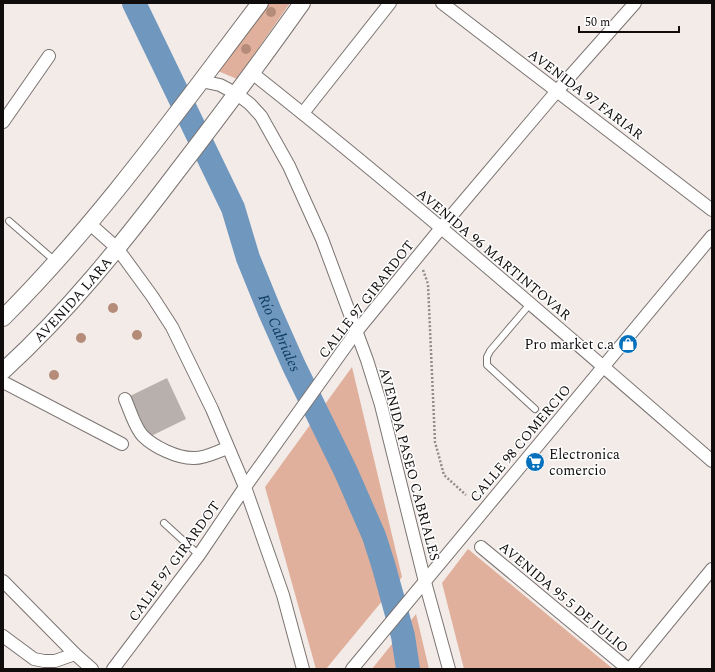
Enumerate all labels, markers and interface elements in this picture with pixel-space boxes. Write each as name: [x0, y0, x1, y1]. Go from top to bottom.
scale bar: [579, 8, 679, 34]
text: 50 m: [585, 13, 610, 32]
street label: AVENIDA 97 FARIAR: [524, 44, 648, 145]
street label: AVENIDA 96 MARTINTOVAR: [412, 183, 576, 326]
street label: CALLE 97 GIRARDOT: [314, 236, 419, 363]
street label: AVENIDA LARA: [29, 252, 117, 347]
water label: Río Cabriales: [252, 291, 306, 377]
shop icon: Pro market c.a: [617, 333, 639, 355]
place label: Pro market c.a: [525, 334, 614, 355]
street label: AVENIDA PASEO CABRIALES: [374, 365, 445, 563]
street label: CALLE 98 COMERCIO: [465, 380, 576, 507]
place label: Electronica comercio: [549, 444, 620, 481]
supermarket icon: Electronica comercio: [524, 451, 546, 473]
street label: CALLE 97 GIRARDOT: [123, 497, 225, 626]
street label: AVENIDA 95 5 DE JULIO: [494, 537, 633, 658]

